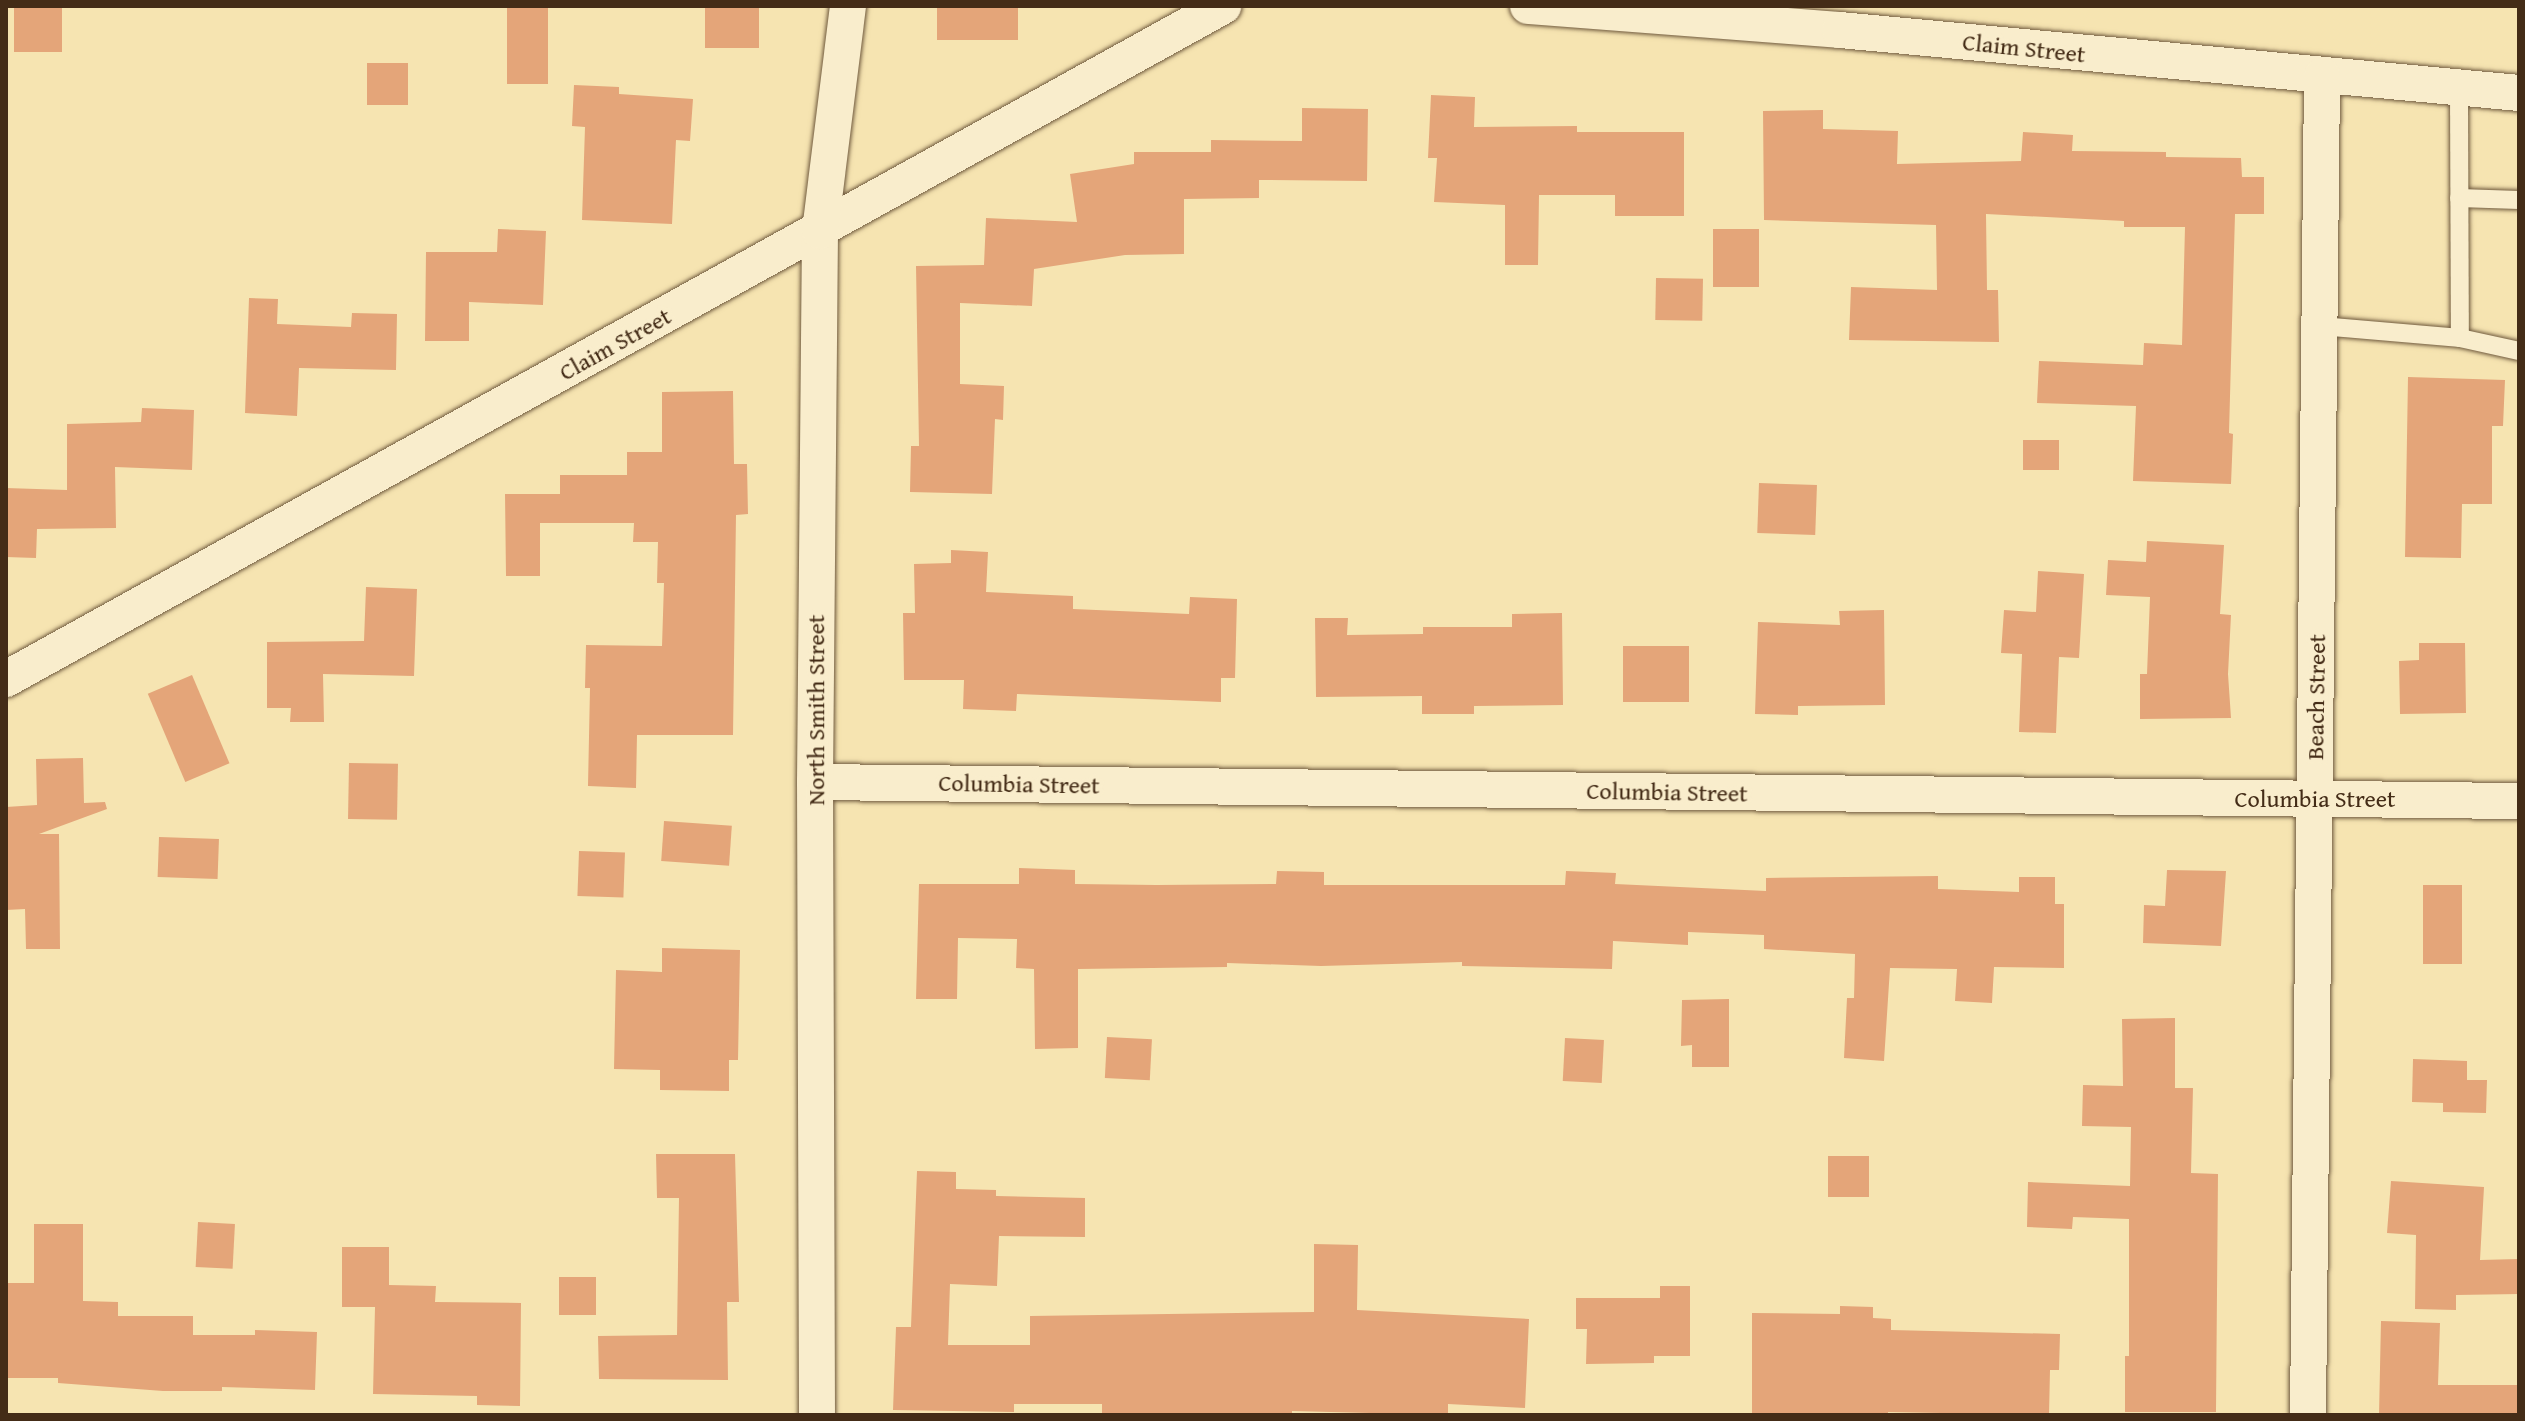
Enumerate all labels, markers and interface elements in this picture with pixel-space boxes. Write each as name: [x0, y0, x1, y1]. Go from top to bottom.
street label: Claim Street: [1961, 27, 2087, 69]
street label: Claim Street: [554, 301, 676, 387]
street label: North Smith Street: [802, 614, 830, 806]
street label: Beach Street: [2301, 634, 2331, 760]
street label: Columbia Street: [938, 768, 1100, 800]
street label: Columbia Street: [1586, 776, 1748, 808]
street label: Columbia Street: [2234, 785, 2396, 813]

